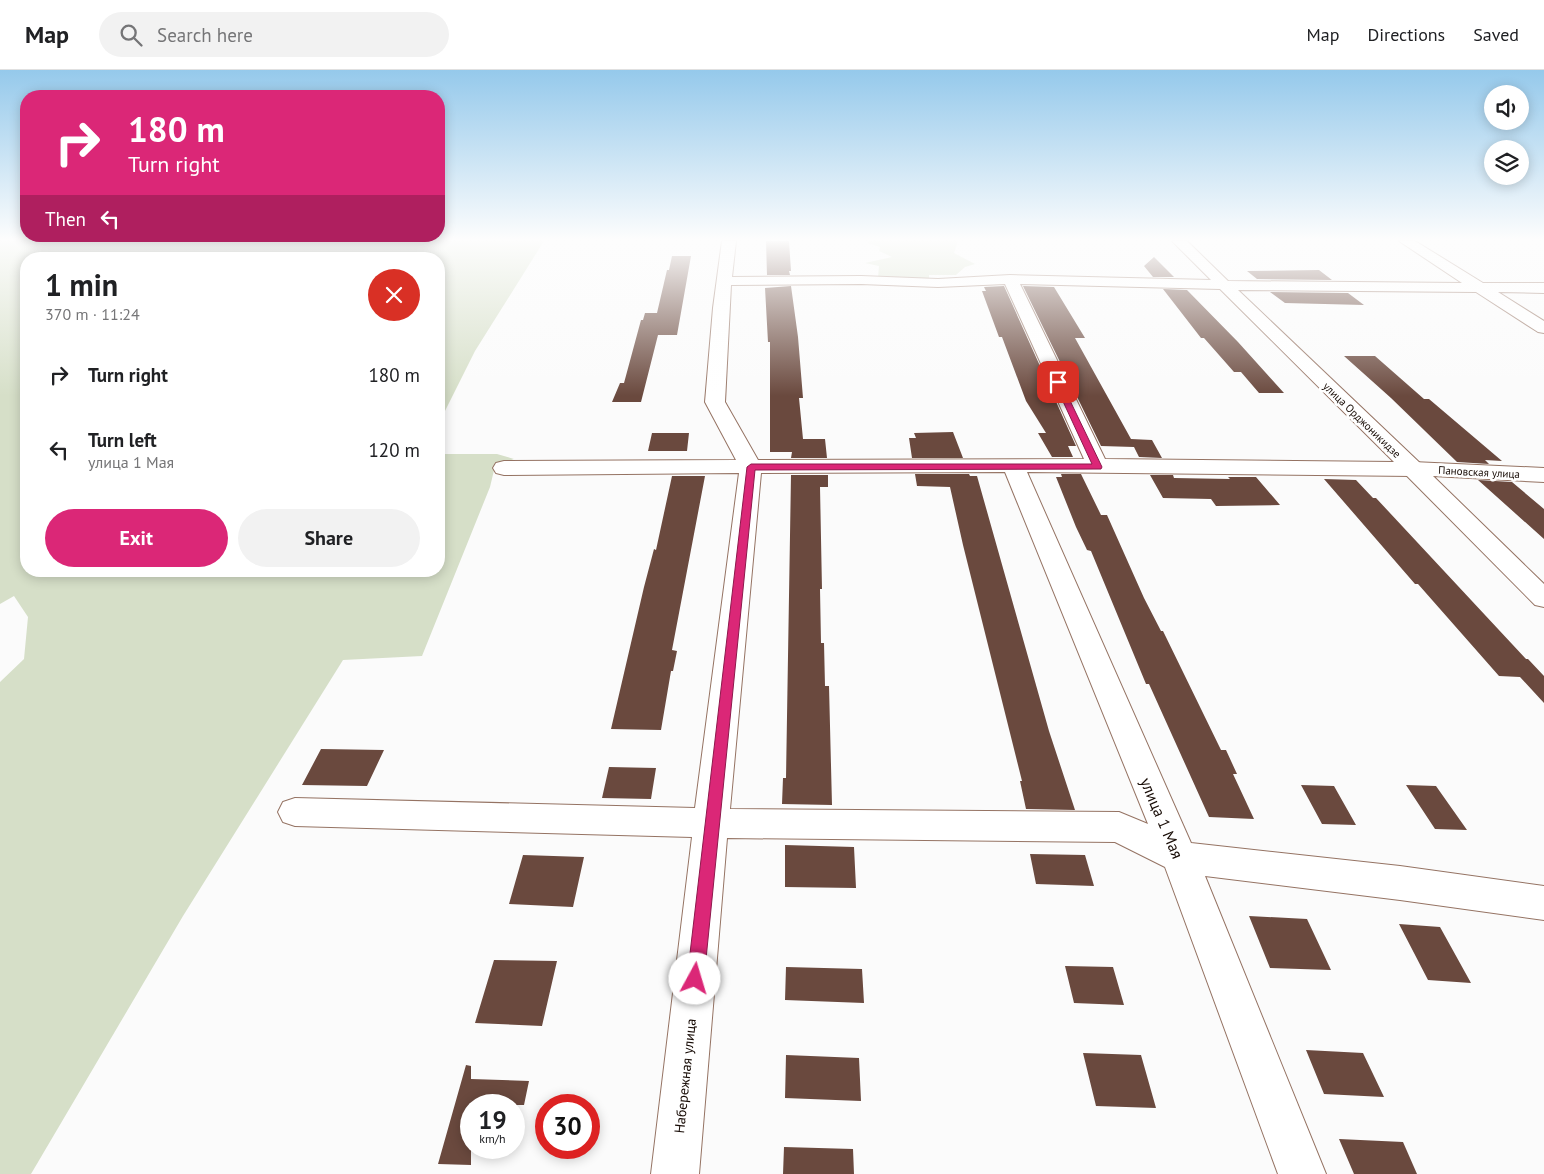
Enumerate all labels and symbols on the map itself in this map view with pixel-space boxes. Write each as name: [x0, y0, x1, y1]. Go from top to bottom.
pin: [1037, 361, 1079, 403]
street label: улица Орджоникидзе: [1320, 379, 1404, 461]
street label: Пановская улица: [1438, 463, 1520, 481]
street label: улица 1 Мая: [1136, 774, 1188, 862]
position arrow: [668, 952, 720, 1004]
street label: Набережная улица: [670, 1018, 700, 1134]
speed limit sign: 30: [535, 1094, 600, 1159]

